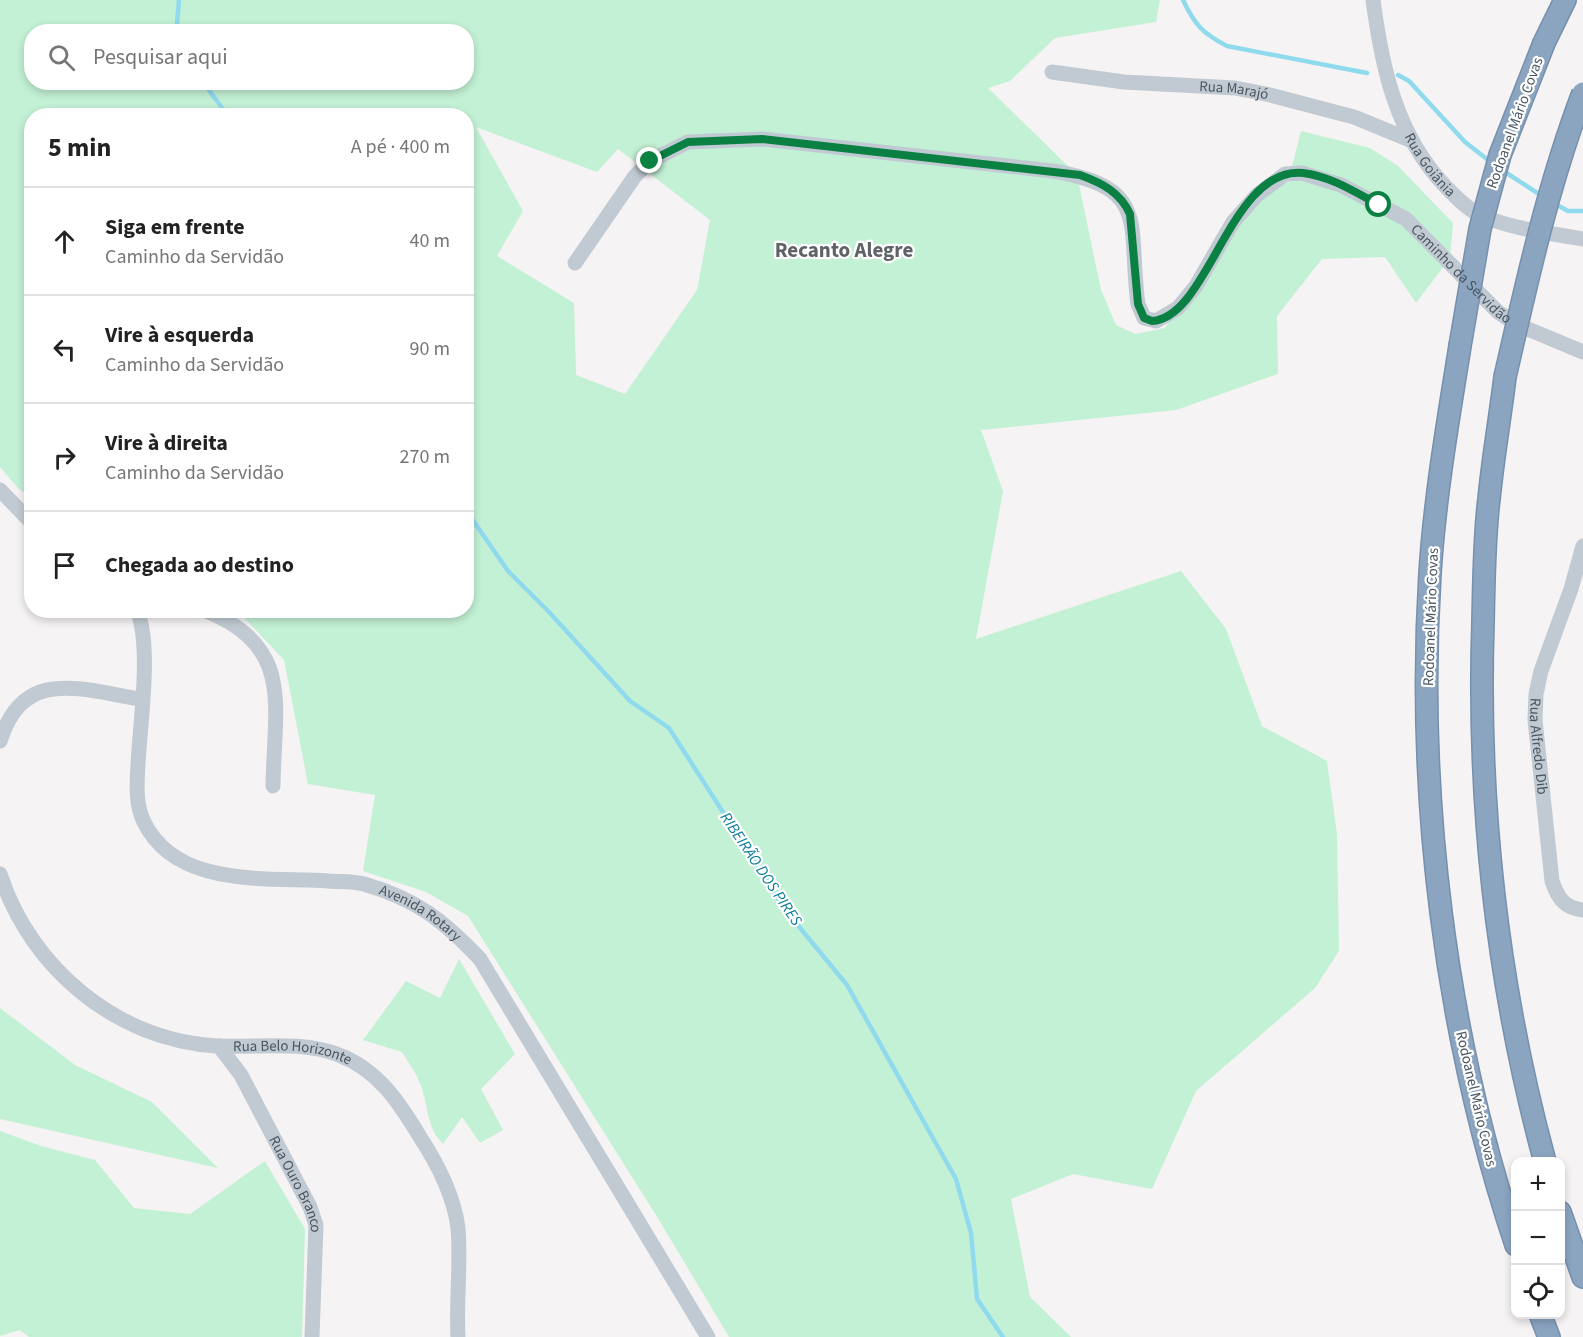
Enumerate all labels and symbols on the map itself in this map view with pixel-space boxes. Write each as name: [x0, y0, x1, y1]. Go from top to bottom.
street label: Rodoanel Mário Covas: [1481, 54, 1549, 192]
street label: Rua Marajó: [1199, 76, 1271, 105]
street label: Rua Goiânia: [1399, 129, 1461, 202]
route end: [636, 147, 662, 173]
route start: [1365, 191, 1391, 217]
street label: Caminho da Servidão: [1406, 219, 1516, 329]
district label: Recanto Alegre: [775, 235, 913, 265]
street label: Rodoanel Mário Covas: [1418, 547, 1444, 687]
street label: Rua Alfredo Dib: [1524, 698, 1553, 796]
water label: RIBEIRÃO DOS PIRES: [715, 808, 808, 931]
street label: Avenida Rotary: [376, 879, 467, 946]
street label: Rodoanel Mário Covas: [1450, 1029, 1502, 1169]
street label: Rua Belo Horizonte: [233, 1035, 356, 1070]
street label: Rua Ouro Branco: [264, 1132, 327, 1233]

